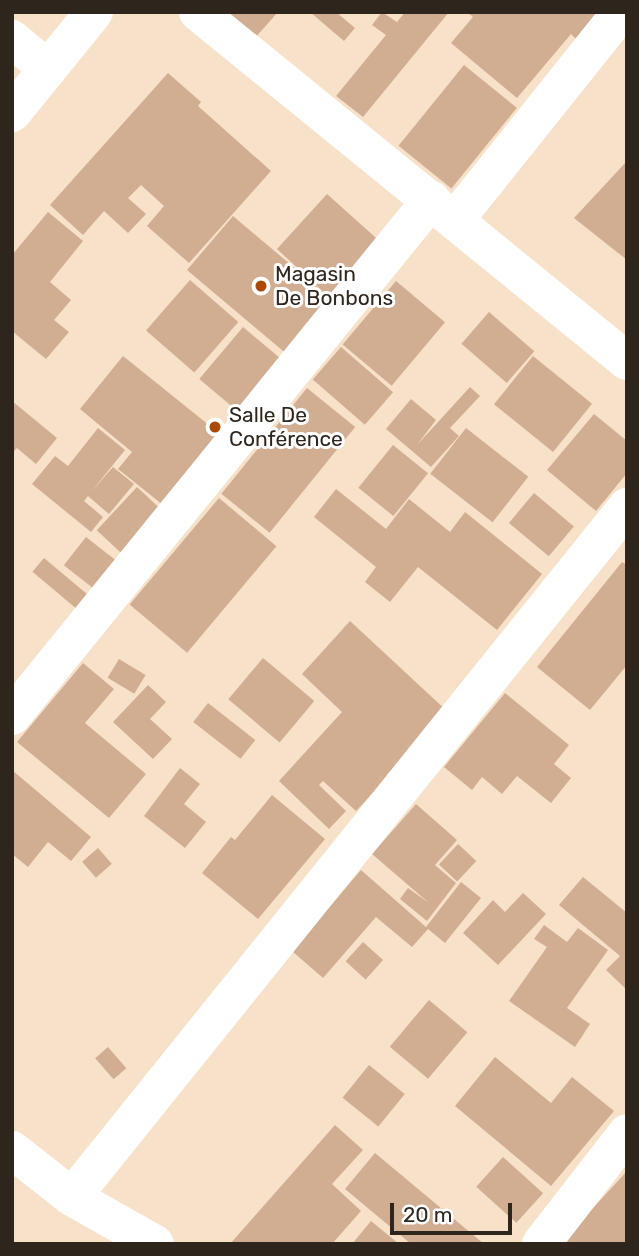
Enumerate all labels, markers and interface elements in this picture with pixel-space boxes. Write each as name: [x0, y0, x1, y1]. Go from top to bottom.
place label: Magasin De Bonbons: [275, 261, 393, 311]
marker: Magasin De Bonbons: [253, 278, 269, 294]
place label: Salle De Conférence: [229, 402, 343, 452]
marker: Salle De Conférence: [207, 419, 223, 435]
scale bar: [394, 1190, 516, 1234]
text: 20 m: [403, 1202, 452, 1227]

